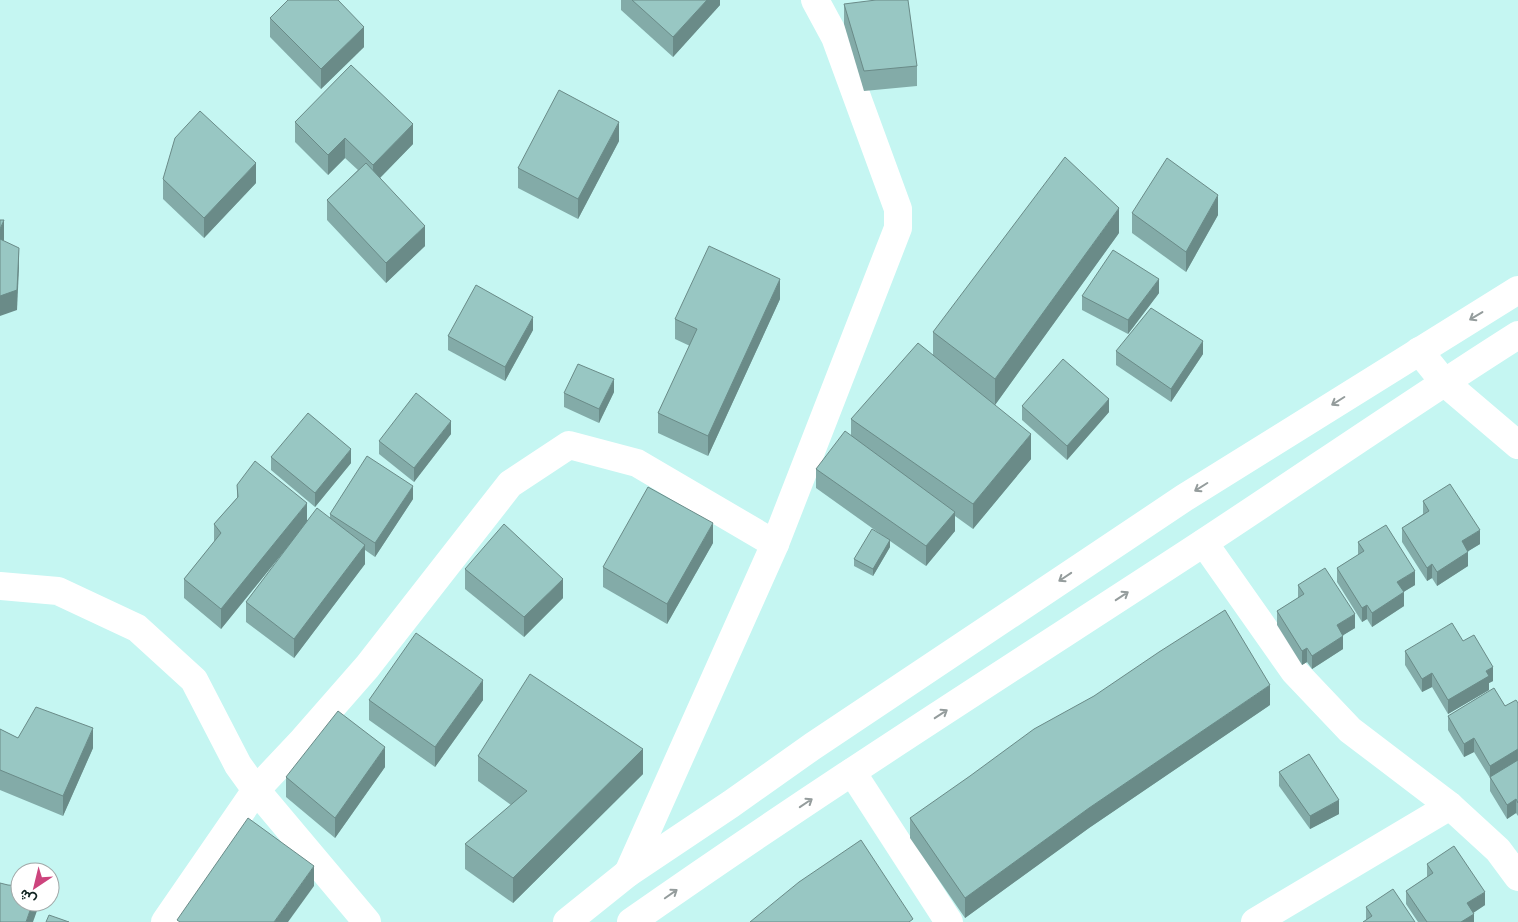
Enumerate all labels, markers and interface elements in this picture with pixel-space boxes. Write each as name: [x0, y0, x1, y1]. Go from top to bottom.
one-way arrow: [1470, 311, 1484, 321]
one-way arrow: [1332, 397, 1346, 407]
one-way arrow: [1194, 483, 1208, 493]
one-way arrow: [1058, 572, 1072, 582]
one-way arrow: [1114, 591, 1128, 601]
one-way arrow: [934, 709, 948, 719]
one-way arrow: [798, 798, 812, 808]
north arrow: [10, 862, 60, 912]
text: ش: [15, 885, 40, 911]
one-way arrow: [664, 889, 678, 899]

